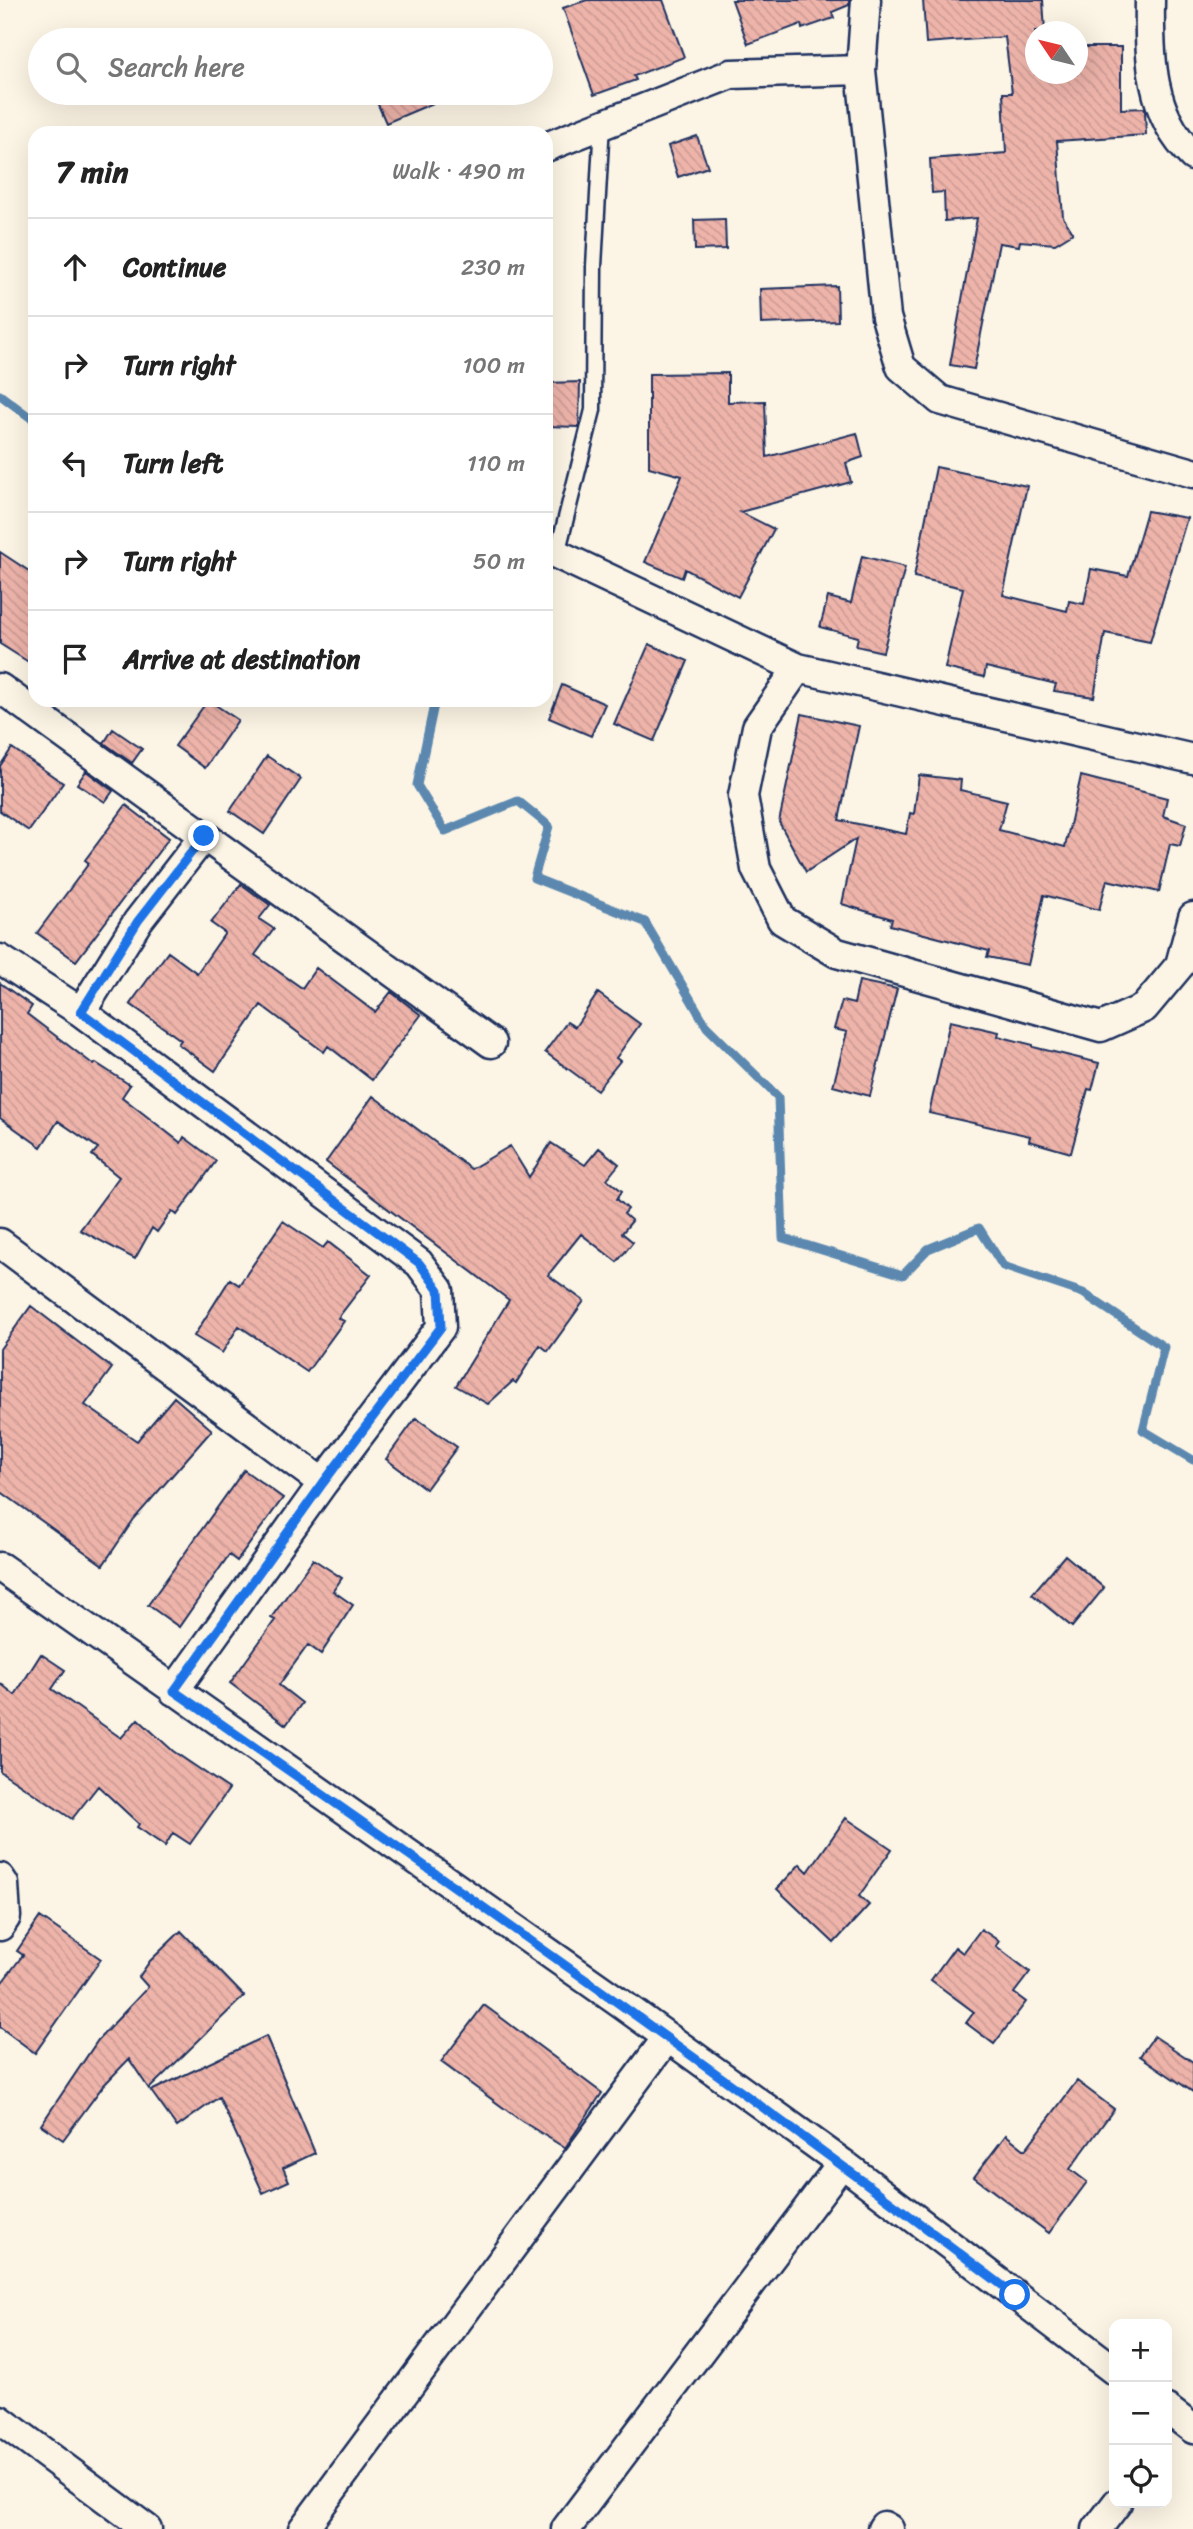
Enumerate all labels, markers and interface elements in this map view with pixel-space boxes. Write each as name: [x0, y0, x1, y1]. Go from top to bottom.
north arrow: [1025, 21, 1088, 84]
search box: [28, 28, 553, 105]
text: Search here: [108, 44, 245, 90]
icon: search: [52, 48, 90, 86]
text: 7 min: [56, 145, 128, 199]
text: Walk · 490 m: [392, 151, 525, 192]
text: Continue: [123, 244, 226, 290]
text: 230 m: [461, 247, 525, 288]
icon: ahead: [56, 248, 94, 286]
text: Turn right: [123, 342, 236, 388]
text: 100 m: [462, 345, 525, 386]
icon: right: [56, 346, 94, 384]
text: Turn left: [123, 440, 223, 486]
text: 110 m: [467, 443, 525, 484]
icon: left: [56, 444, 94, 482]
text: Turn right: [123, 538, 236, 584]
text: 50 m: [473, 541, 525, 582]
icon: right: [56, 542, 94, 580]
text: Arrive at destination: [123, 636, 360, 682]
icon: arrive: [56, 640, 94, 678]
route end: [188, 820, 219, 851]
route start: [999, 2279, 1030, 2310]
map controls: [1109, 2319, 1172, 2508]
button: +: [1109, 2319, 1172, 2382]
button: −: [1109, 2382, 1172, 2445]
button: locate: [1109, 2445, 1172, 2508]

